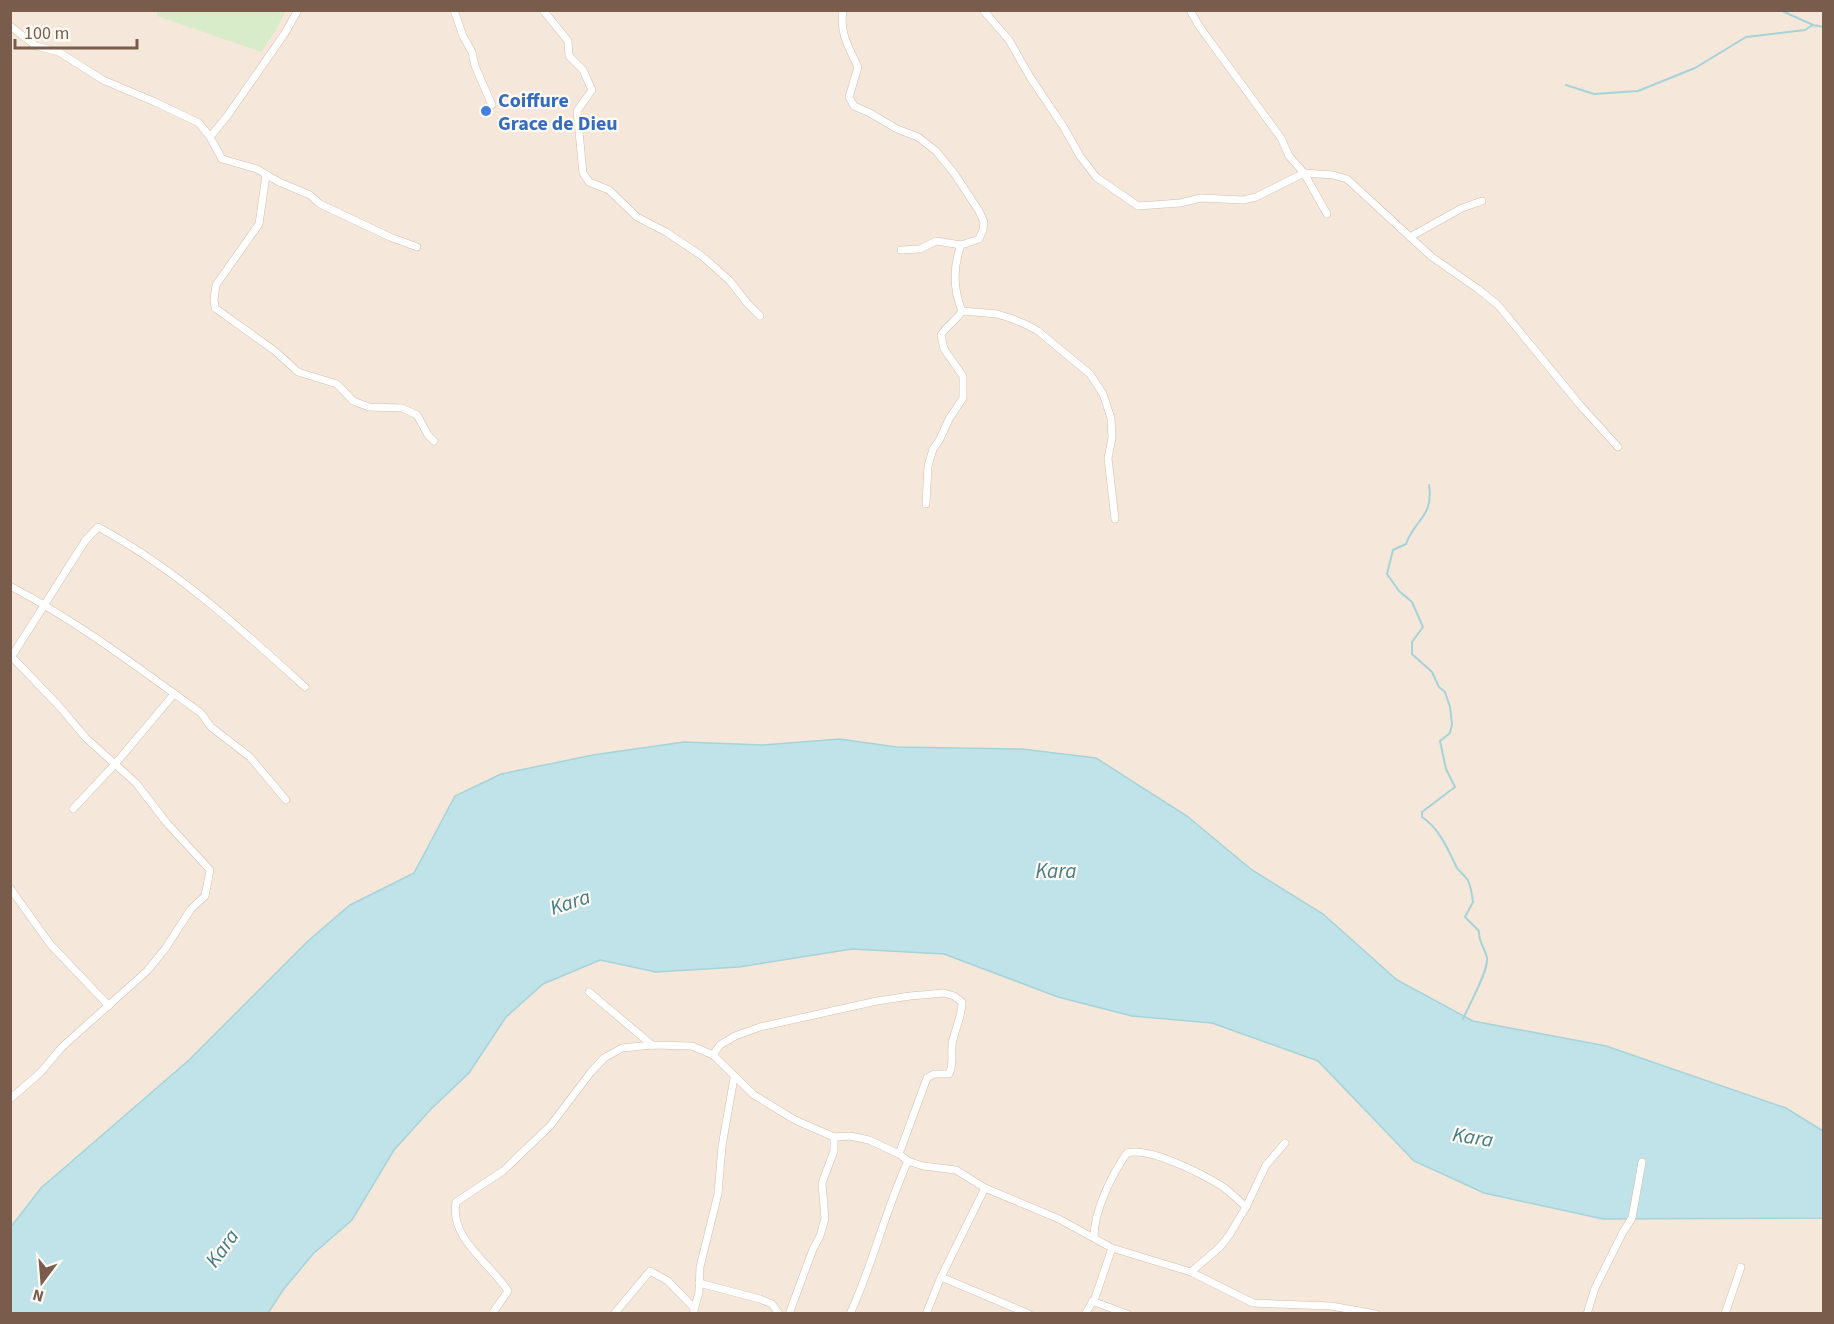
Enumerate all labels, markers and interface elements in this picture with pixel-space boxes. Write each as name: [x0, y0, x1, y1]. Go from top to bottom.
scale bar: [15, 12, 136, 50]
text: 100 m: [24, 21, 69, 46]
place label: Coiffure Grace de Dieu: [498, 87, 618, 138]
marker: Coiffure Grace de Dieu: [479, 104, 493, 118]
water label: Kara: [1036, 856, 1076, 886]
water label: Kara: [546, 881, 594, 923]
water label: Kara: [1450, 1119, 1496, 1155]
water label: Kara: [198, 1223, 246, 1273]
north arrow: [12, 1252, 72, 1312]
text: N: [30, 1283, 46, 1307]

